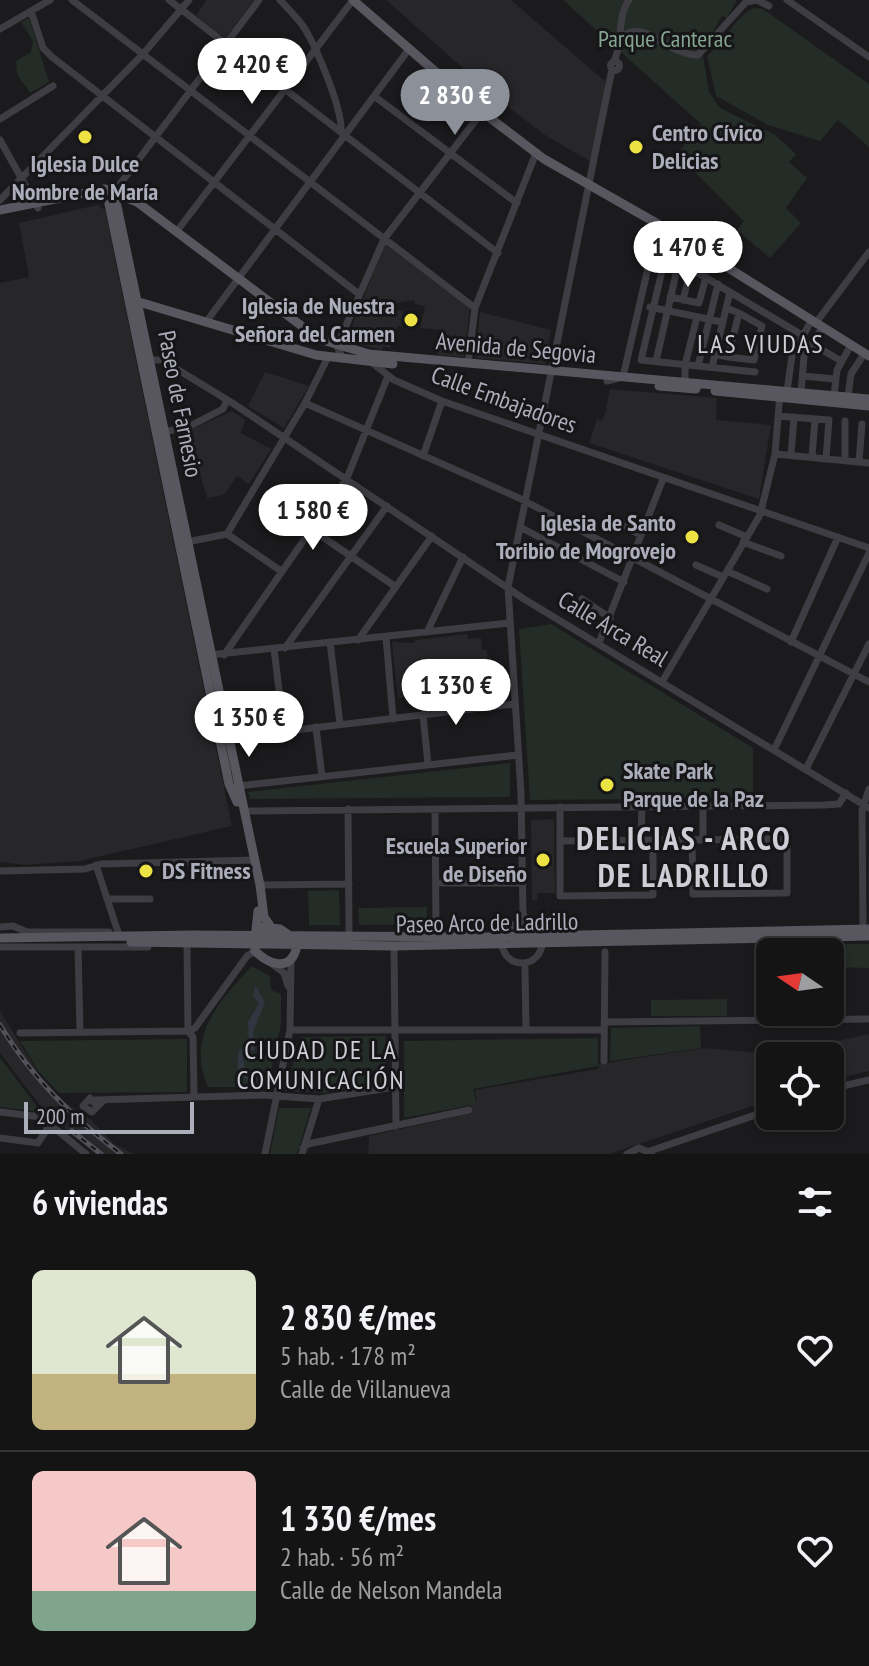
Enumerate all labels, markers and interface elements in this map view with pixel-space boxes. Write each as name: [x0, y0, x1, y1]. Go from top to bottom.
park label: Parque Canterac: [598, 23, 732, 54]
pin: 2 420 €: [178, 38, 326, 106]
text: 2 420 €: [216, 47, 288, 80]
pin: 2 830 €: [381, 69, 529, 137]
text: 2 830 €: [419, 78, 491, 111]
place label: Centro Cívico Delicias: [652, 117, 763, 176]
marker: Iglesia Dulce Nombre de María: [76, 128, 94, 146]
marker: Centro Cívico Delicias: [627, 138, 645, 156]
place label: Iglesia Dulce Nombre de María: [12, 148, 158, 207]
pin: 1 470 €: [614, 221, 762, 289]
text: 1 470 €: [652, 230, 724, 263]
place label: Iglesia de Nuestra Señora del Carmen: [235, 290, 395, 349]
marker: Iglesia de Nuestra Señora del Carmen: [402, 311, 420, 329]
street label: Avenida de Segovia: [435, 325, 597, 370]
district label: LAS VIUDAS: [697, 327, 825, 360]
street label: Paseo de Farnesio: [151, 328, 210, 480]
street label: Calle Embajadores: [427, 359, 581, 440]
pin: 1 580 €: [239, 484, 387, 552]
text: 1 580 €: [277, 493, 349, 526]
place label: Iglesia de Santo Toribio de Mogrovejo: [496, 507, 676, 566]
marker: Iglesia de Santo Toribio de Mogrovejo: [683, 528, 701, 546]
street label: Calle Arca Real: [553, 584, 674, 674]
pin: 1 330 €: [382, 659, 530, 727]
text: 1 330 €: [420, 668, 492, 701]
pin: 1 350 €: [175, 691, 323, 759]
text: 1 350 €: [213, 700, 285, 733]
place label: Skate Park Parque de la Paz: [623, 755, 764, 814]
marker: Skate Park Parque de la Paz: [598, 776, 616, 794]
district label: DELICIAS - ARCO DE LADRILLO: [576, 817, 792, 896]
place label: Escuela Superior de Diseño: [386, 830, 528, 889]
marker: Escuela Superior de Diseño: [534, 851, 552, 869]
place label: DS Fitness: [162, 855, 251, 886]
marker: DS Fitness: [137, 862, 155, 880]
street label: Paseo Arco de Ladrillo: [396, 905, 578, 940]
north arrow: [756, 938, 844, 1026]
map controls: [756, 938, 844, 1130]
district label: CIUDAD DE LA COMUNICACIÓN: [236, 1033, 406, 1096]
button: locate: [756, 1042, 844, 1130]
scale bar: [24, 1098, 194, 1134]
text: 200 m: [36, 1102, 85, 1130]
text: 6 viviendas: [32, 1180, 168, 1224]
icon: filters: [793, 1180, 837, 1224]
text: 2 830 €/mes: [280, 1295, 436, 1339]
icon: home: [96, 1302, 192, 1398]
icon: heart: [793, 1328, 837, 1372]
text: 5 hab. · 178 m²: [280, 1339, 416, 1372]
text: Calle de Villanueva: [280, 1372, 451, 1405]
text: 1 330 €/mes: [280, 1496, 436, 1540]
icon: home: [96, 1503, 192, 1599]
icon: heart: [793, 1529, 837, 1573]
text: 2 hab. · 56 m²: [280, 1540, 404, 1573]
text: Calle de Nelson Mandela: [280, 1573, 502, 1606]

